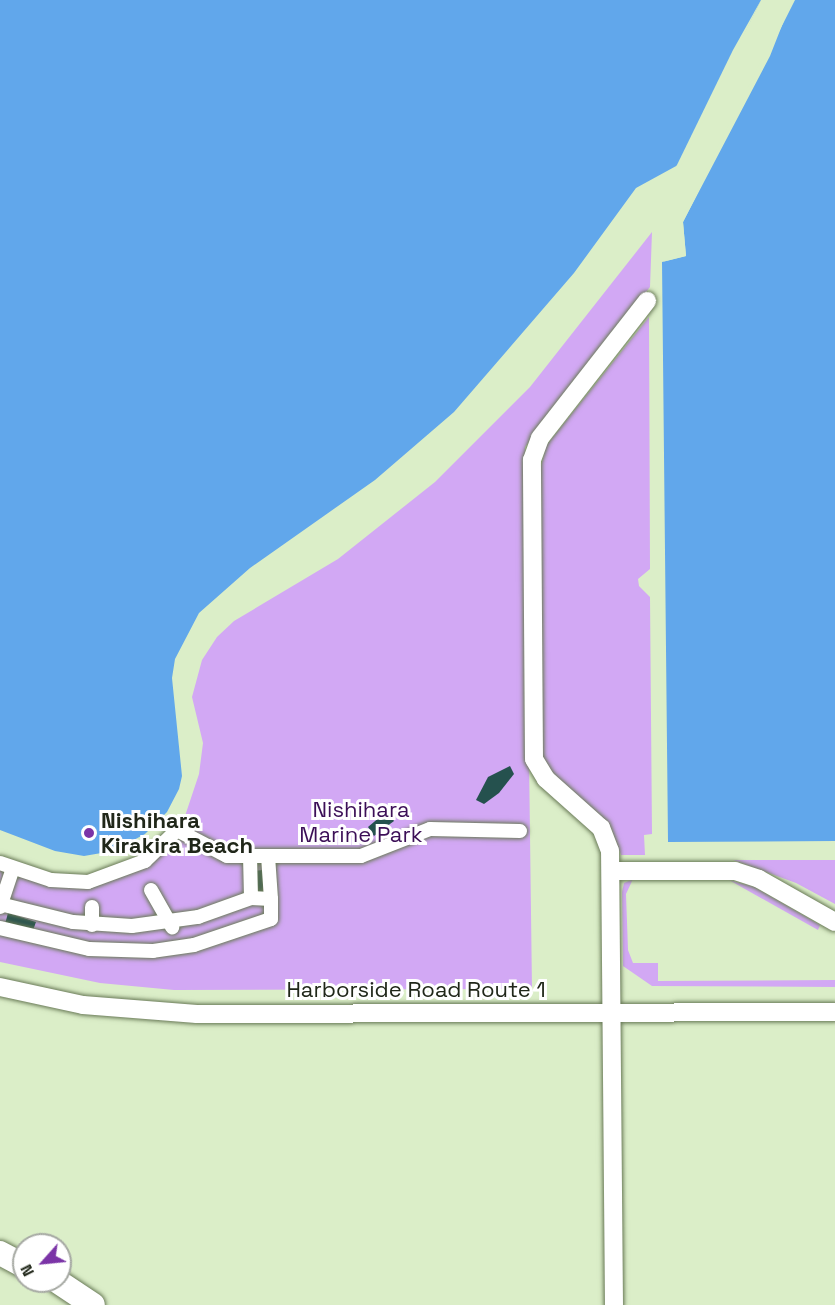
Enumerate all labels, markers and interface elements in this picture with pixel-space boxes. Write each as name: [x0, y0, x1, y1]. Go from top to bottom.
park label: Nishihara Marine Park: [299, 796, 423, 848]
place label: Nishihara Kirakira Beach: [101, 807, 253, 858]
marker: Nishihara Kirakira Beach: [82, 826, 96, 840]
street label: Harborside Road Route 1: [286, 977, 546, 1003]
north arrow: [12, 1233, 72, 1293]
text: N: [16, 1261, 39, 1280]

